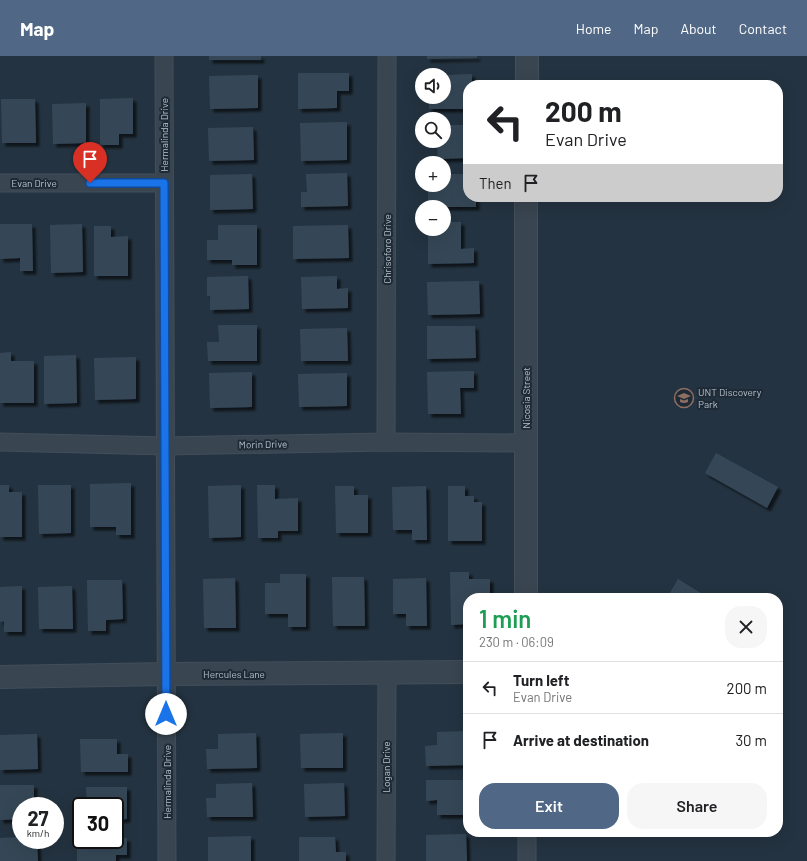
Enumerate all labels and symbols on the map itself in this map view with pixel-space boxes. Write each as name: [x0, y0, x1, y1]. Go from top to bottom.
street label: Hermalinda Drive: [158, 98, 170, 172]
pin: [73, 142, 107, 183]
street label: Evan Drive: [11, 177, 57, 189]
street label: Chrisoforo Drive: [381, 214, 393, 284]
street label: Nicosia Street: [520, 367, 532, 429]
place label: UNT Discovery Park: [698, 386, 762, 410]
school or university icon: UNT Discovery Park: [673, 387, 695, 409]
street label: Morin Drive: [239, 438, 287, 450]
street label: Hercules Lane: [203, 668, 265, 680]
position arrow: [145, 693, 187, 735]
street label: Logan Drive: [380, 741, 392, 793]
street label: Hermalinda Drive: [161, 745, 173, 819]
speed limit sign: 30: [72, 797, 124, 849]

